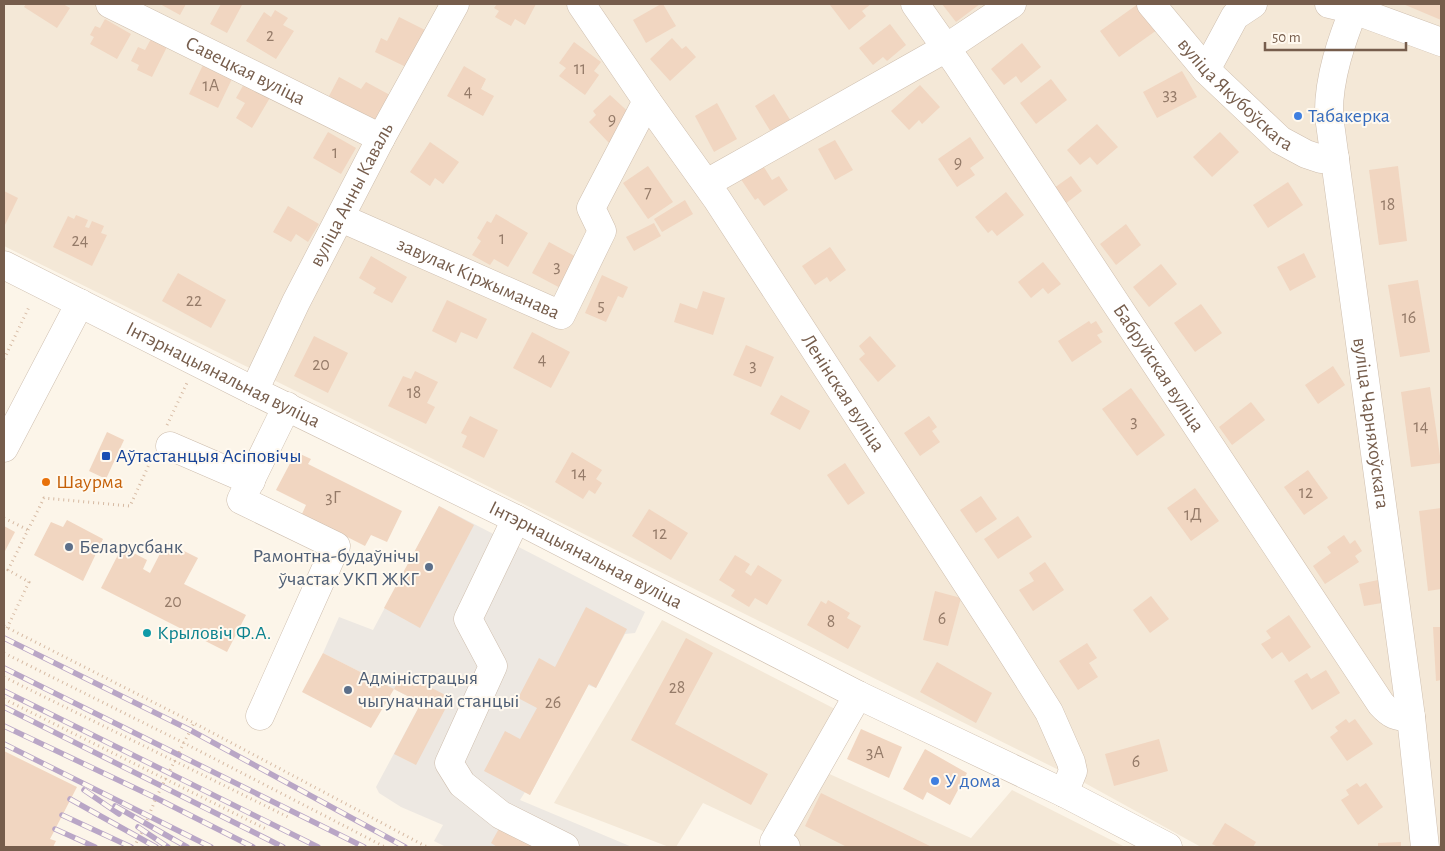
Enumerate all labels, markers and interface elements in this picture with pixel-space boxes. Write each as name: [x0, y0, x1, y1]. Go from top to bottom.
scale bar: [1265, 20, 1406, 52]
house number: 2: [266, 27, 274, 45]
text: 50 m: [1272, 30, 1301, 45]
street label: Савецкая вуліца: [182, 33, 308, 109]
street label: вуліца Якубоўскага: [1174, 34, 1296, 155]
house number: 11: [574, 60, 586, 78]
house number: 1А: [203, 77, 220, 95]
house number: 4: [464, 83, 473, 101]
house number: 33: [1163, 86, 1177, 104]
place label: Табакерка: [1308, 106, 1390, 126]
marker: Табакерка: [1292, 110, 1304, 122]
house number: 9: [608, 111, 616, 129]
street label: вуліца Анны Каваль: [306, 119, 397, 270]
house number: 1: [332, 144, 338, 162]
house number: 9: [954, 154, 962, 172]
house number: 7: [644, 184, 652, 202]
house number: 18: [1381, 196, 1395, 214]
house number: 1: [499, 230, 505, 248]
house number: 24: [72, 232, 89, 250]
street label: завулак Кіржыманава: [394, 234, 563, 323]
house number: 3: [553, 258, 561, 276]
house number: 22: [186, 292, 202, 310]
house number: 5: [597, 297, 605, 315]
street label: Бабруйская вуліца: [1109, 300, 1208, 436]
house number: 16: [1402, 309, 1416, 327]
street label: Інтэрнацыянальная вуліца: [123, 318, 323, 432]
street label: Ленінская вуліца: [798, 330, 888, 455]
street label: вуліца Чарняхоўскага: [1349, 336, 1392, 510]
house number: 4: [538, 351, 547, 369]
house number: 20: [312, 356, 330, 374]
house number: 3: [749, 357, 757, 375]
house number: 18: [407, 384, 421, 402]
house number: 3: [1130, 413, 1138, 431]
house number: 14: [1414, 418, 1429, 436]
place label: Аўтастанцыя Асіповічы: [116, 446, 302, 466]
marker: Аўтастанцыя Асіповічы: [100, 450, 112, 462]
house number: 14: [572, 465, 587, 483]
place label: Шаурма: [56, 472, 123, 492]
marker: Шаурма: [40, 476, 52, 488]
house number: 12: [1299, 484, 1313, 502]
house number: 3Г: [325, 489, 341, 507]
street label: Інтэрнацыянальная вуліца: [486, 497, 686, 613]
house number: 1Д: [1184, 506, 1202, 524]
house number: 12: [653, 525, 667, 543]
place label: Беларусбанк: [79, 537, 183, 557]
marker: Беларусбанк: [63, 541, 75, 553]
place label: Рамонтна-будаўнічы ўчастак УКП ЖКГ: [252, 546, 419, 589]
marker: Рамонтна-будаўнічы ўчастак УКП ЖКГ: [423, 561, 435, 573]
house number: 20: [164, 593, 182, 611]
house number: 6: [938, 610, 946, 628]
house number: 8: [827, 613, 835, 631]
place label: Крыловіч Ф.А.: [157, 623, 271, 643]
marker: Крыловіч Ф.А.: [141, 627, 153, 639]
place label: Адміністрацыя чыгуначнай станцыі: [358, 668, 519, 711]
house number: 28: [669, 679, 685, 697]
marker: Адміністрацыя чыгуначнай станцыі: [342, 684, 354, 696]
house number: 26: [545, 694, 561, 712]
house number: 3А: [866, 744, 884, 762]
house number: 6: [1132, 753, 1140, 771]
place label: У дома: [945, 771, 1001, 791]
marker: У дома: [929, 775, 941, 787]

